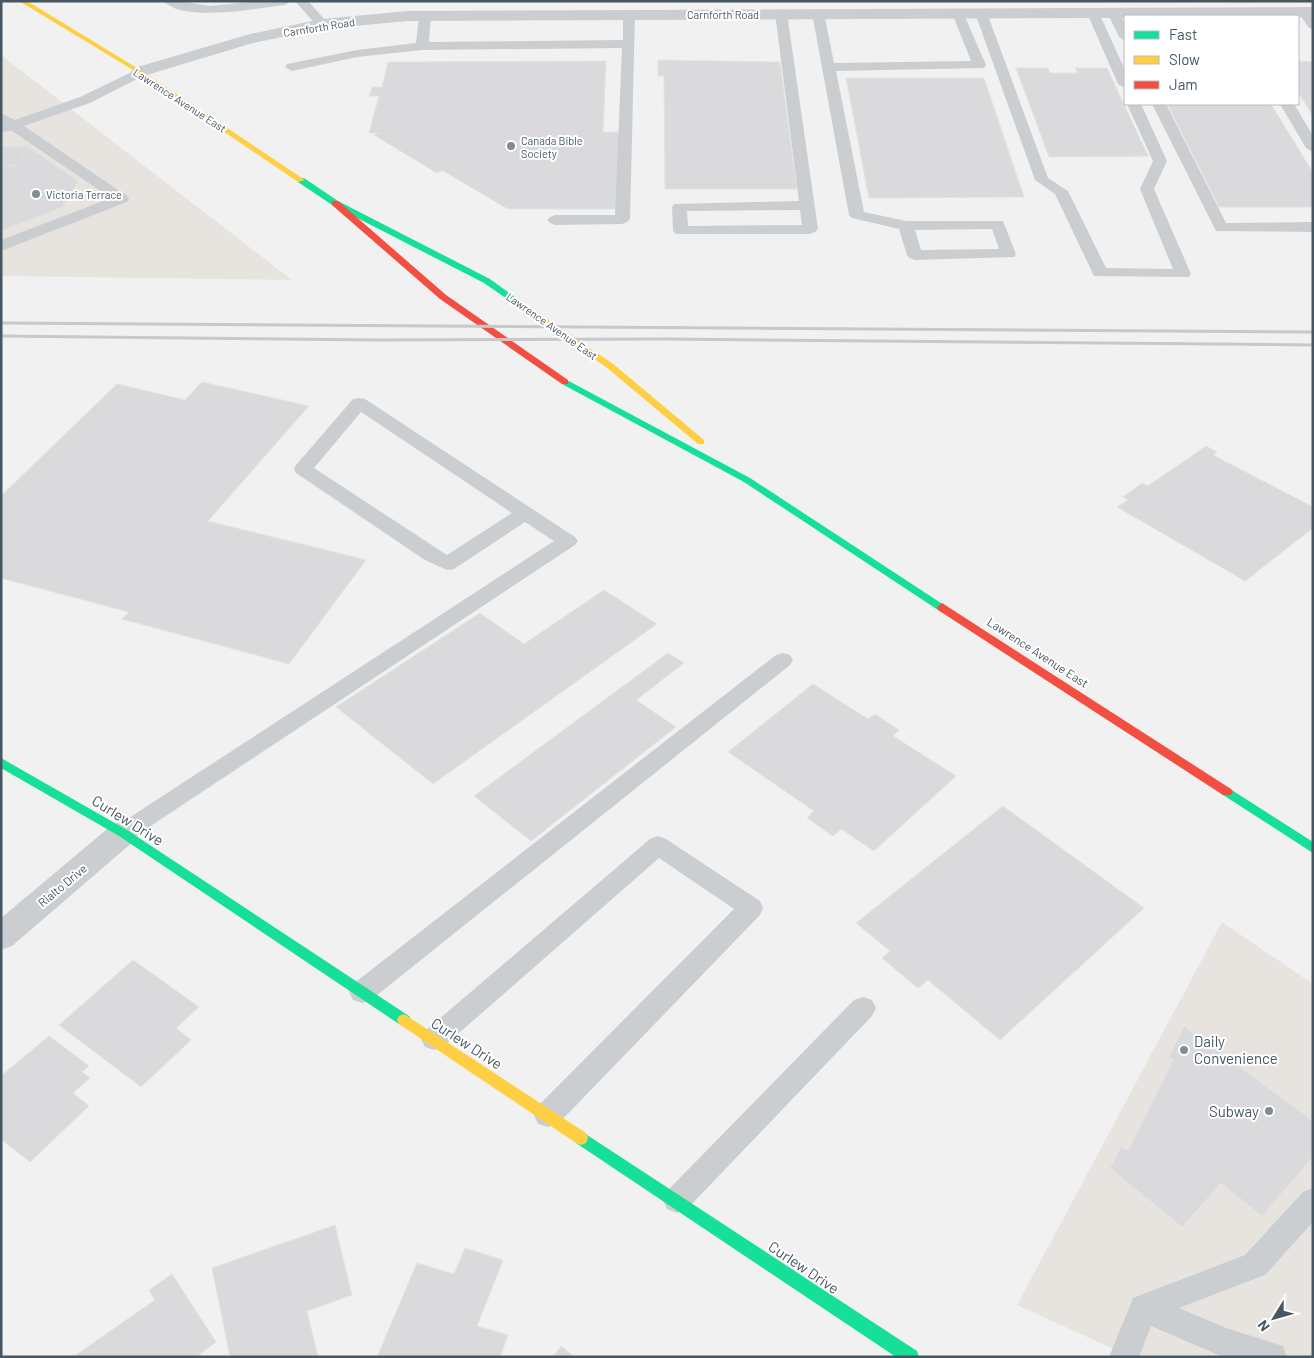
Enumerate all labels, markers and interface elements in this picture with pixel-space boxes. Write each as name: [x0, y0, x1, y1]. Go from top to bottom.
street label: Carnforth Road: [687, 8, 759, 21]
street label: Carnforth Road: [282, 15, 356, 39]
legend: [1124, 15, 1299, 105]
text: Fast: [1169, 25, 1197, 43]
text: Slow: [1169, 50, 1200, 68]
street label: Lawrence Avenue East: [131, 65, 229, 135]
text: Jam: [1169, 75, 1198, 93]
place label: Canada Bible Society: [521, 134, 583, 160]
marker: Canada Bible Society: [505, 140, 517, 152]
marker: Victoria Terrace: [30, 188, 42, 200]
place label: Victoria Terrace: [46, 188, 122, 201]
street label: Lawrence Avenue East: [504, 290, 600, 362]
street label: Lawrence Avenue East: [985, 614, 1091, 690]
street label: Curlew Drive: [89, 791, 167, 849]
street label: Rialto Drive: [35, 861, 89, 909]
street label: Curlew Drive: [428, 1013, 506, 1073]
place label: Daily Convenience: [1194, 1032, 1278, 1067]
marker: Daily Convenience: [1178, 1044, 1190, 1056]
place label: Subway: [1209, 1102, 1259, 1120]
marker: Subway: [1263, 1105, 1275, 1117]
street label: Curlew Drive: [765, 1237, 843, 1297]
north arrow: [1249, 1293, 1299, 1343]
text: N: [1254, 1317, 1273, 1335]

